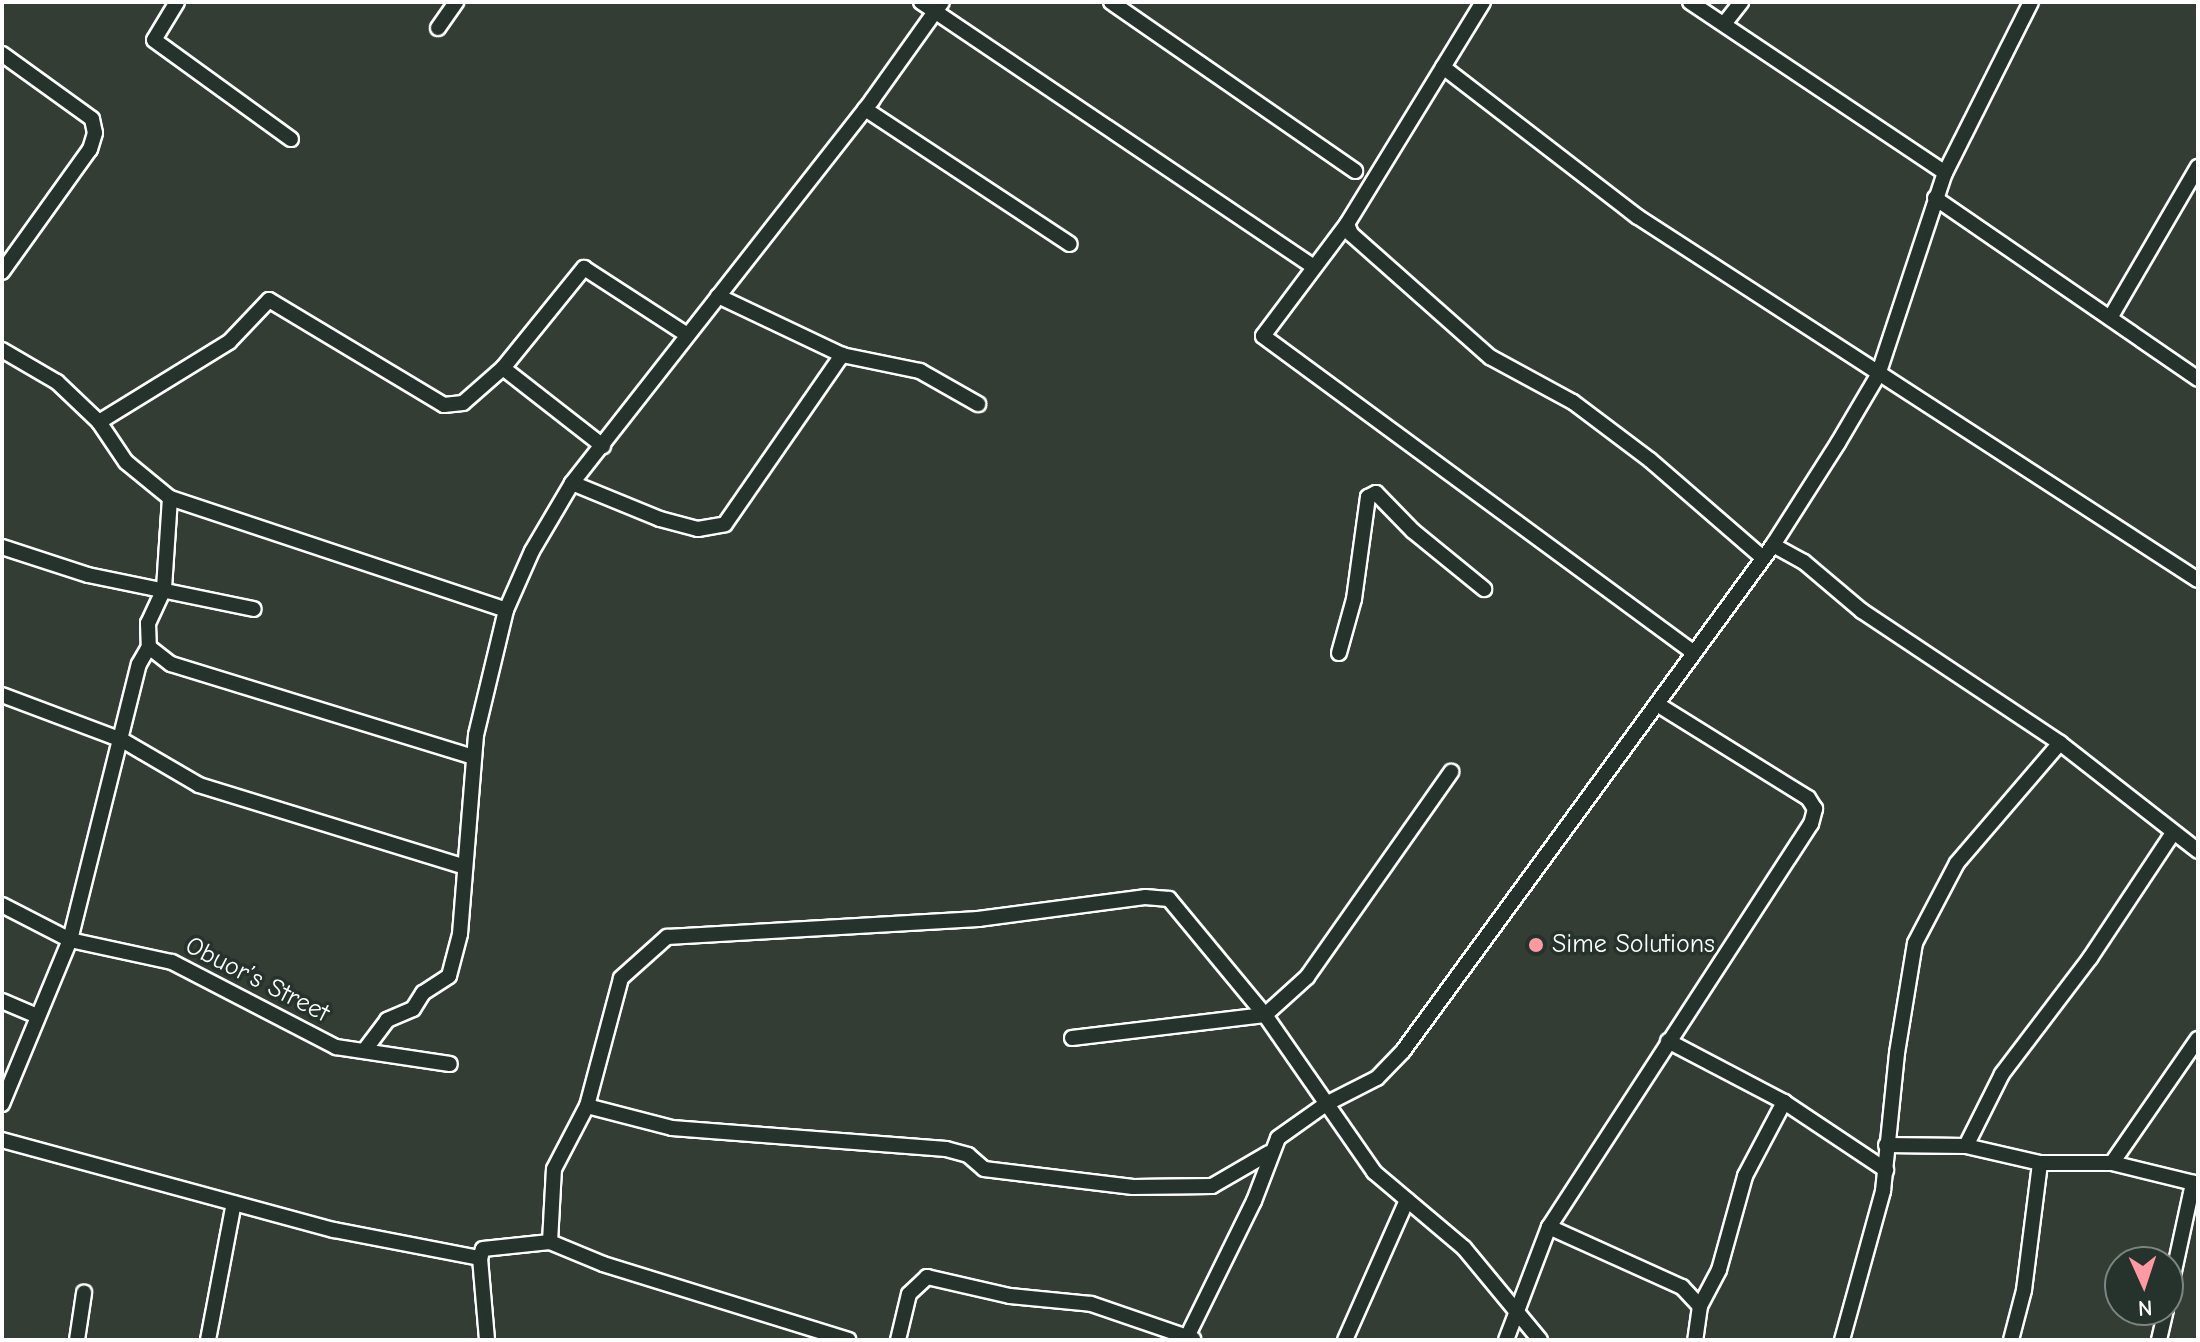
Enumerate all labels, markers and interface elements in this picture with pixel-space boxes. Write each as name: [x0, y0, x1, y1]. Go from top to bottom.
place label: Sime Solutions: [1552, 929, 1715, 961]
street label: Obuor’s Street: [180, 930, 334, 1030]
marker: Sime Solutions: [1527, 936, 1545, 954]
north arrow: [2104, 1246, 2184, 1326]
text: N: [2137, 1295, 2153, 1321]

